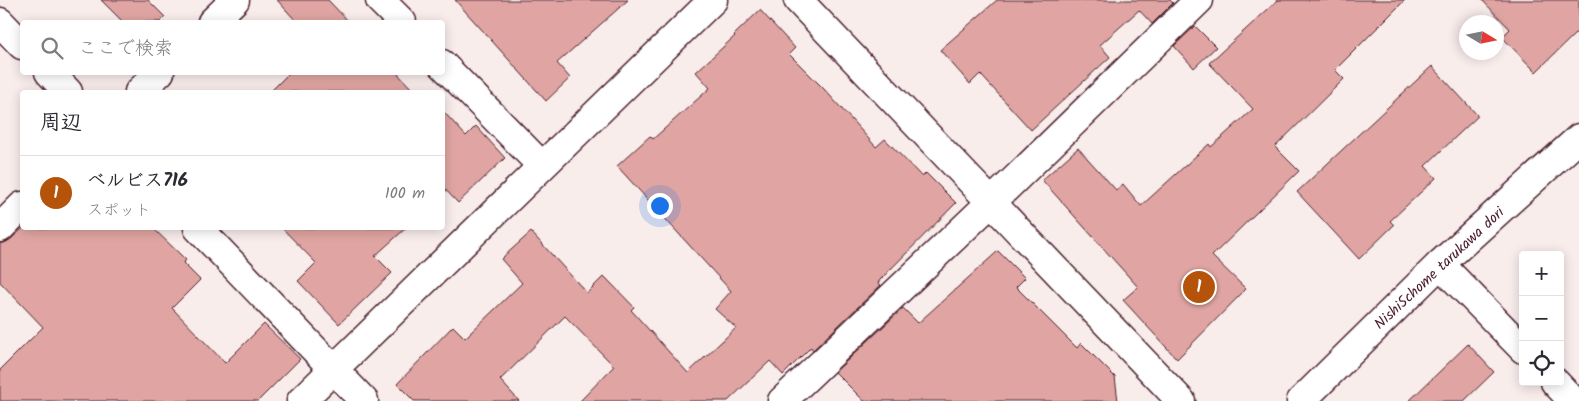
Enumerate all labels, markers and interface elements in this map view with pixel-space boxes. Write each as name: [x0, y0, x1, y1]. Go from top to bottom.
north arrow: [1459, 15, 1504, 60]
search box: [20, 20, 445, 75]
icon: search: [38, 34, 66, 62]
text: ここで検索: [78, 34, 173, 64]
text: 周辺: [40, 107, 82, 140]
text: ベルビス716: [87, 166, 188, 196]
text: 1: [54, 181, 58, 206]
text: 100 m: [385, 181, 425, 206]
your location: [647, 193, 673, 219]
text: スポット: [87, 198, 151, 223]
street label: Nishi5chome tarukawa dori: [1369, 201, 1511, 336]
map controls: [1519, 251, 1564, 386]
button: +: [1519, 251, 1564, 296]
pin: 1: [1183, 268, 1215, 306]
button: −: [1519, 296, 1564, 341]
button: locate: [1519, 341, 1564, 386]

